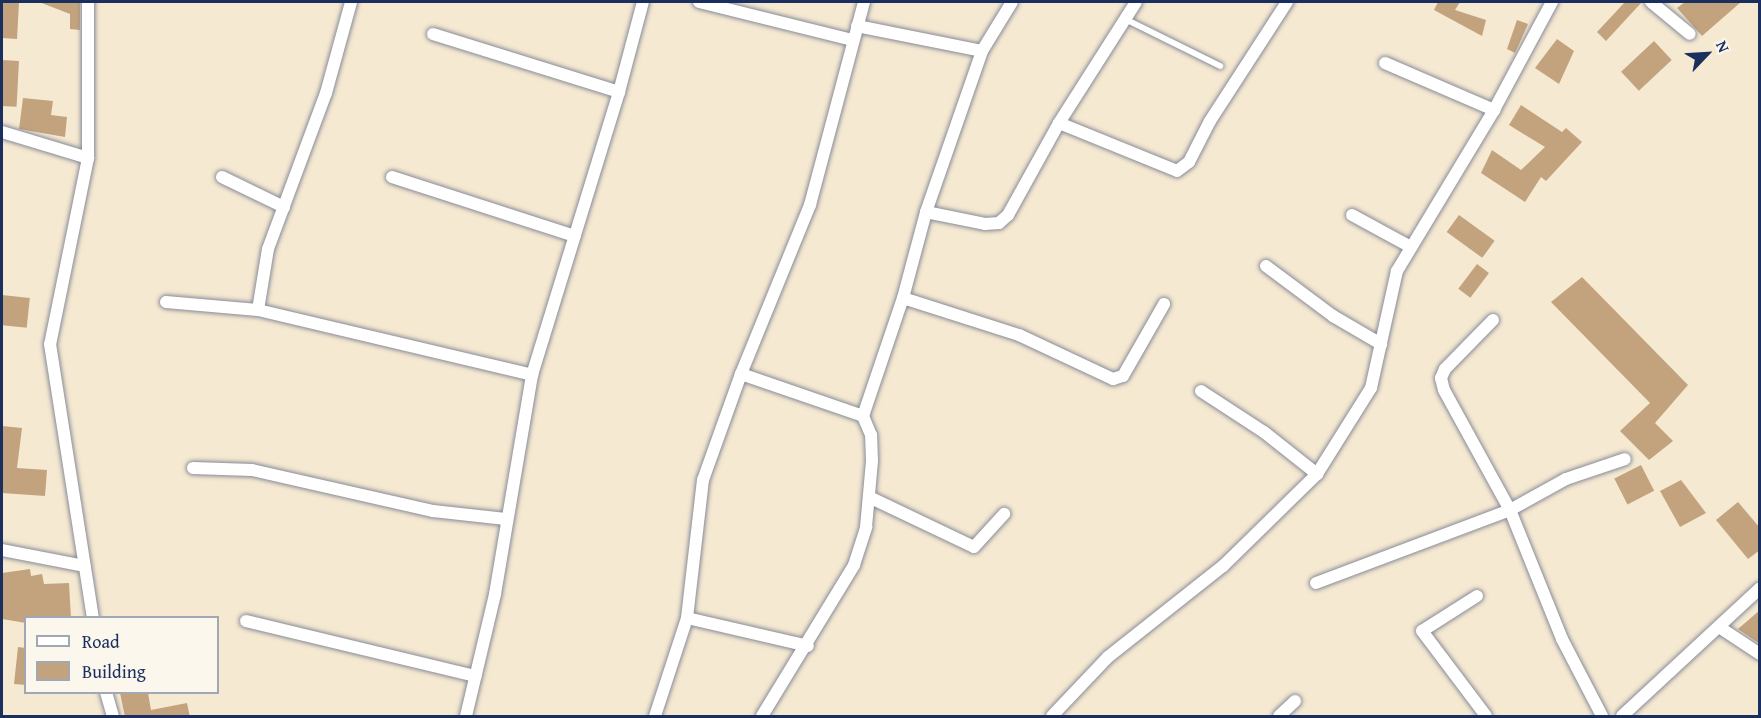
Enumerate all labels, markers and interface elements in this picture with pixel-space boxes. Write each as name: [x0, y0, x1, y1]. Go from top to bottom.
north arrow: [1677, 24, 1737, 84]
text: N: [1710, 36, 1736, 56]
legend: [24, 616, 219, 694]
text: Road: [82, 628, 120, 655]
text: Building: [82, 658, 146, 685]

